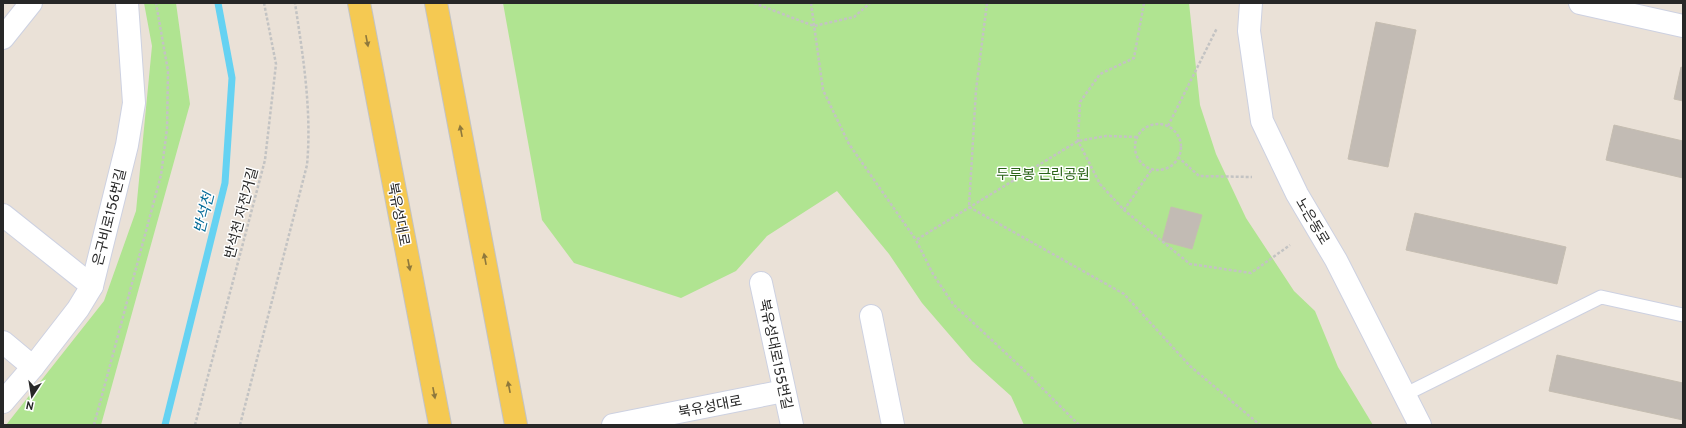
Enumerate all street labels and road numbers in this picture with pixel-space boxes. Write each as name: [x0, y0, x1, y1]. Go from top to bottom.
street label: 반석천 자전거길: [221, 166, 263, 261]
street label: 은구비로156번길: [90, 167, 131, 268]
street label: 북유성대로: [383, 181, 412, 248]
street label: 노은동로: [1291, 195, 1332, 248]
street label: 북유성대로155번길: [754, 297, 795, 411]
street label: 북유성대로: [677, 393, 744, 422]

